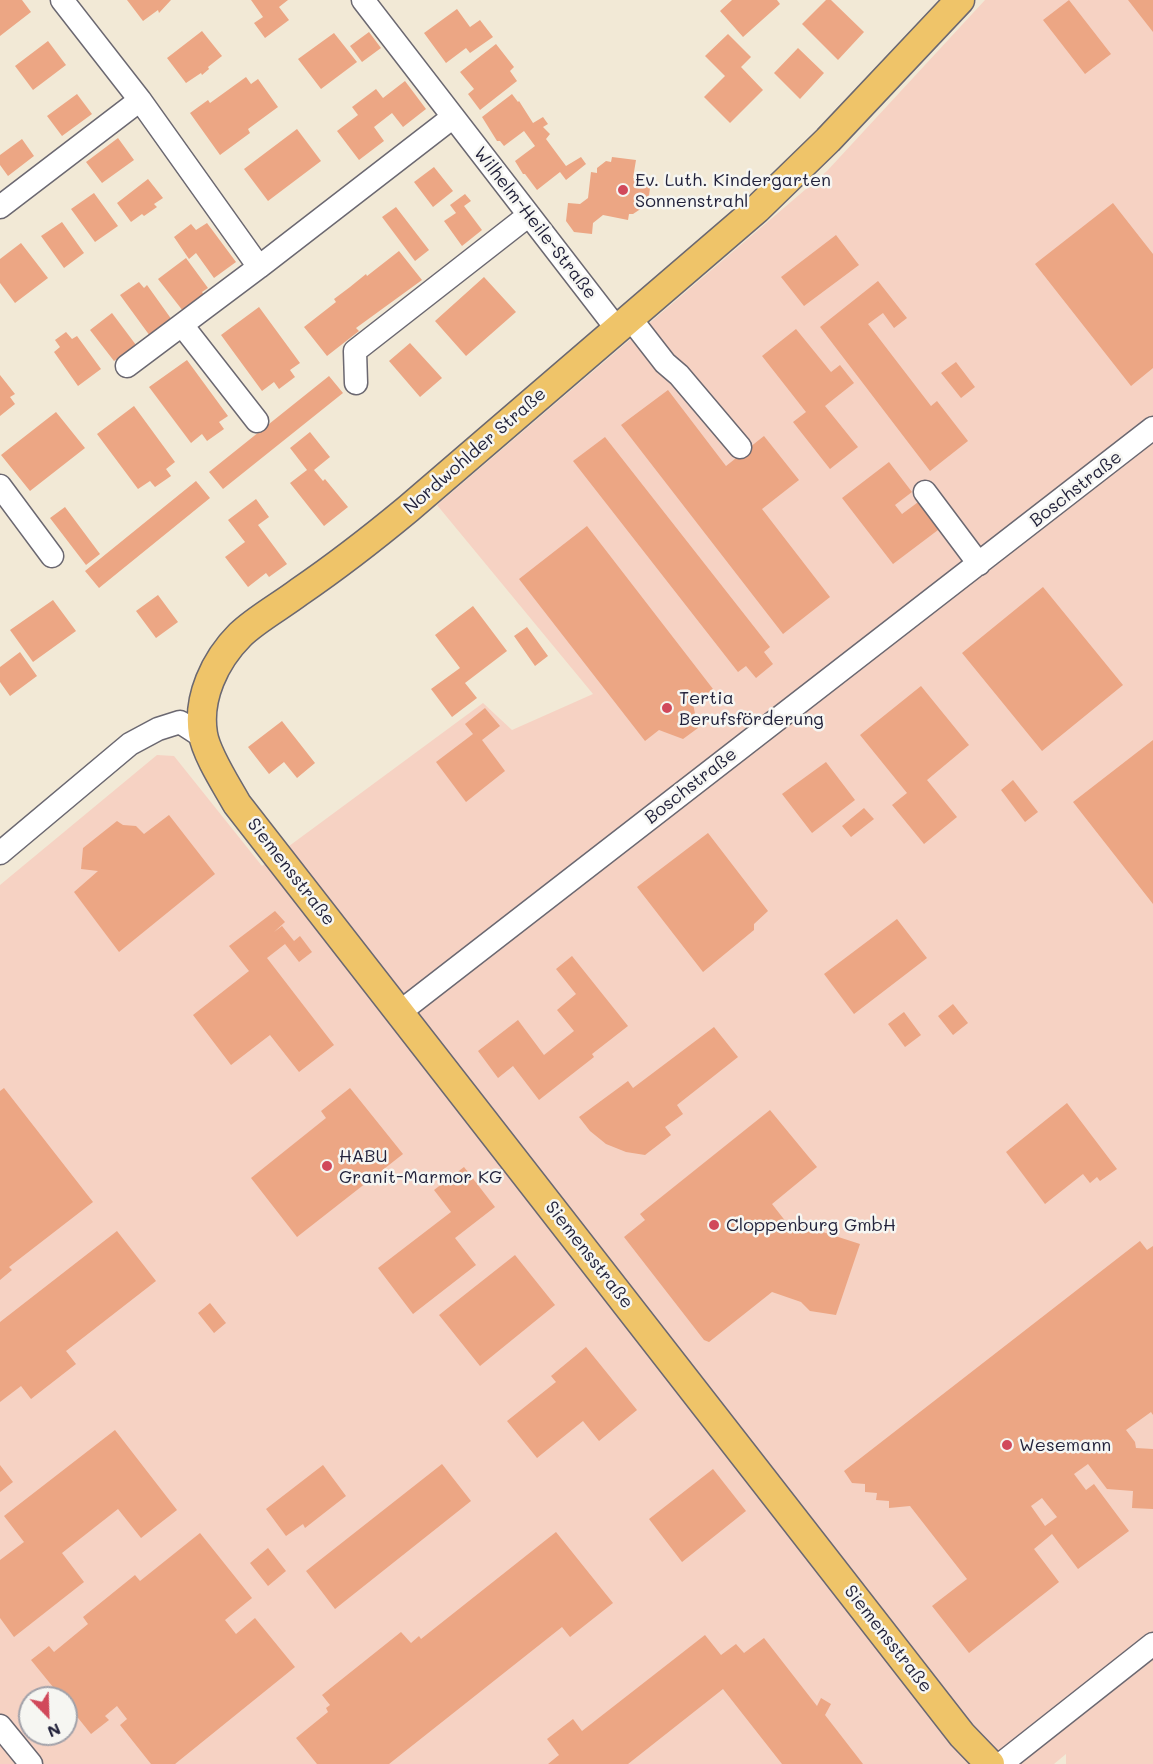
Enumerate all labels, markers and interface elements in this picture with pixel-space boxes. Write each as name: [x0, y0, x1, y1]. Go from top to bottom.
street label: Wilhelm-Heile-Straße: [469, 143, 601, 303]
place label: Ev. Luth. Kindergarten Sonnenstrahl: [635, 169, 831, 212]
marker: Ev. Luth. Kindergarten Sonnenstrahl: [616, 183, 630, 197]
street label: Nordwohlder Straße: [399, 383, 551, 519]
street label: Boschstraße: [1026, 446, 1126, 532]
place label: Tertia Berufsförderung: [679, 687, 824, 730]
marker: Tertia Berufsförderung: [660, 701, 674, 715]
street label: Boschstraße: [641, 743, 741, 829]
street label: Siemensstraße: [242, 814, 340, 930]
place label: HABU Granit-Marmor KG: [339, 1145, 502, 1188]
marker: HABU Granit-Marmor KG: [320, 1159, 334, 1173]
street label: Siemensstraße: [540, 1197, 638, 1313]
place label: Cloppenburg GmbH: [726, 1214, 896, 1236]
marker: Cloppenburg GmbH: [707, 1218, 721, 1232]
place label: Wesemann: [1019, 1434, 1111, 1456]
marker: Wesemann: [1000, 1438, 1014, 1452]
street label: Siemensstraße: [839, 1581, 937, 1697]
north arrow: [18, 1686, 78, 1746]
text: N: [45, 1719, 64, 1743]

